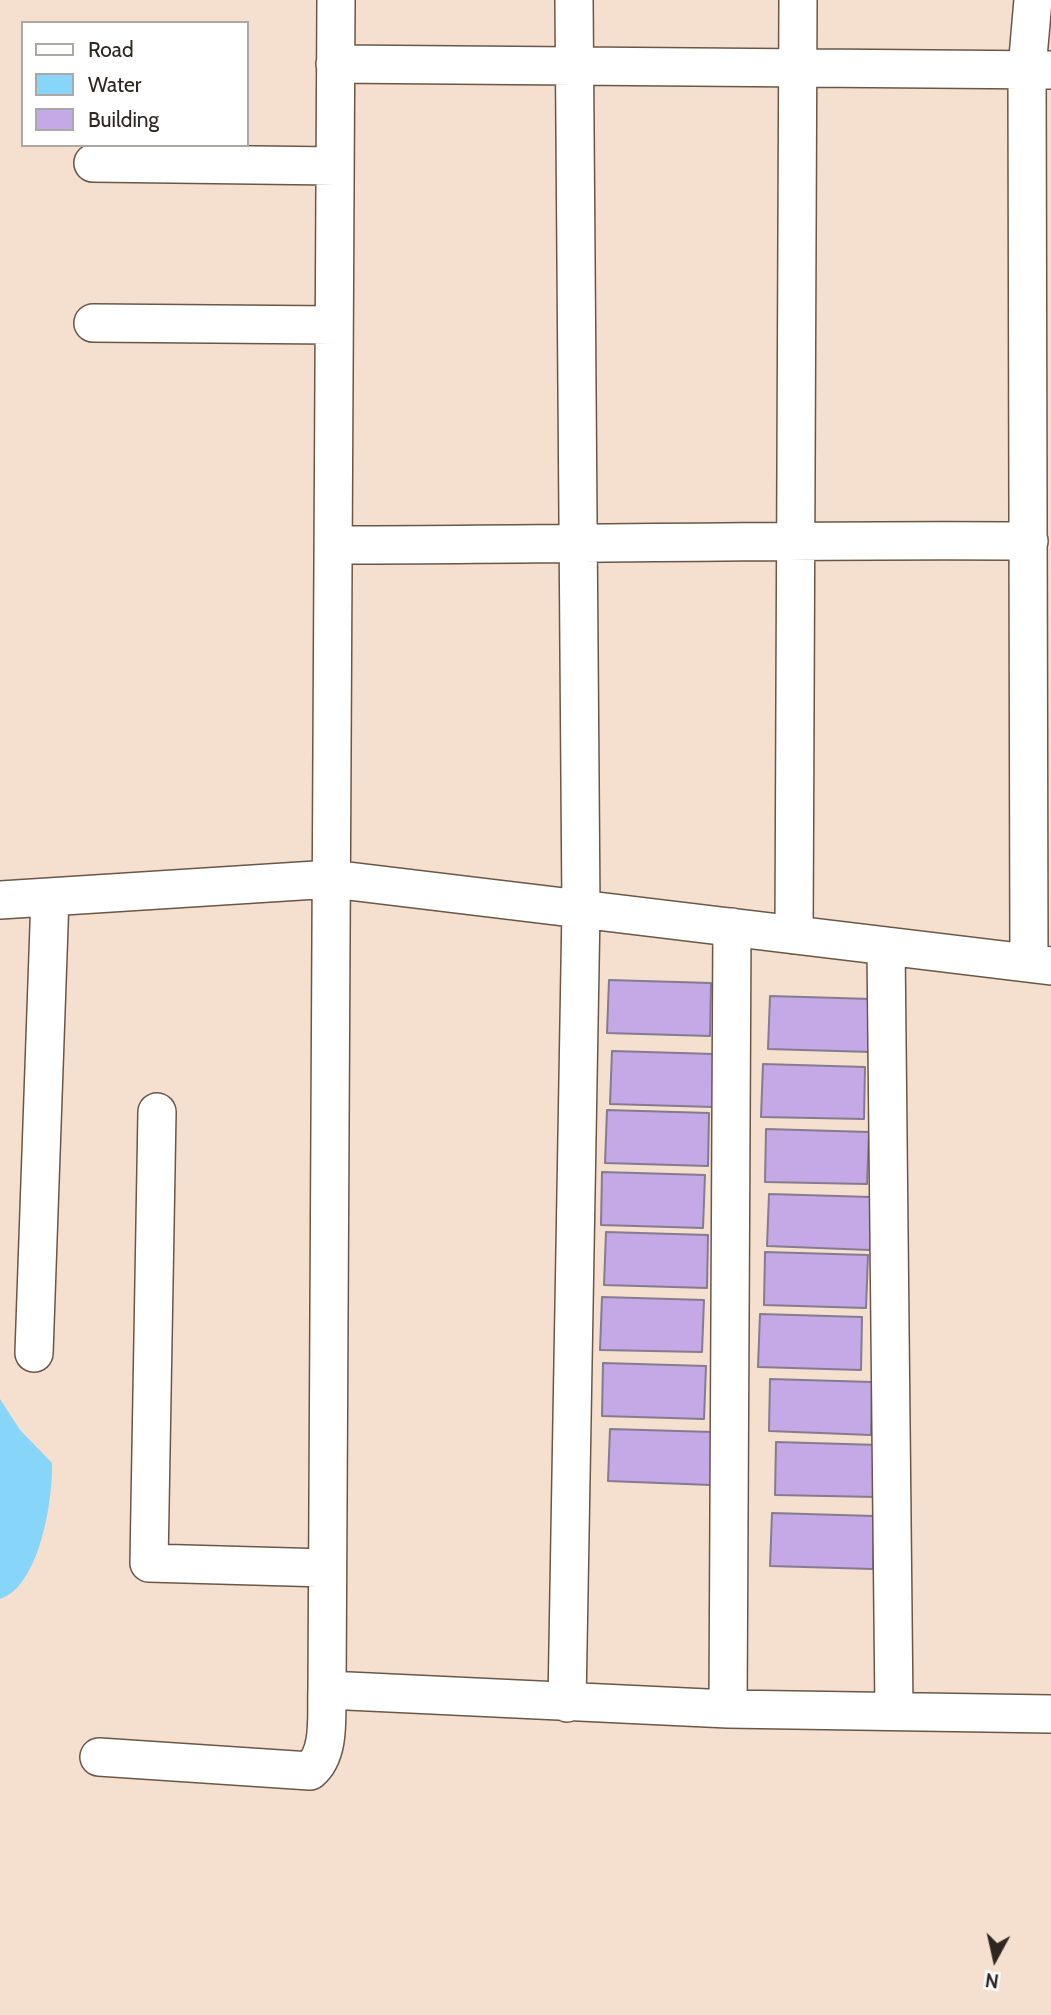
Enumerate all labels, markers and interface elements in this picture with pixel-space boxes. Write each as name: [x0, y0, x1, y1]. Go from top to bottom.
legend: [21, 21, 248, 147]
text: Road: [88, 37, 134, 62]
text: Water: [88, 72, 141, 97]
text: Building: [88, 107, 159, 132]
north arrow: [960, 1924, 1030, 1994]
text: N: [984, 1968, 1000, 1993]

